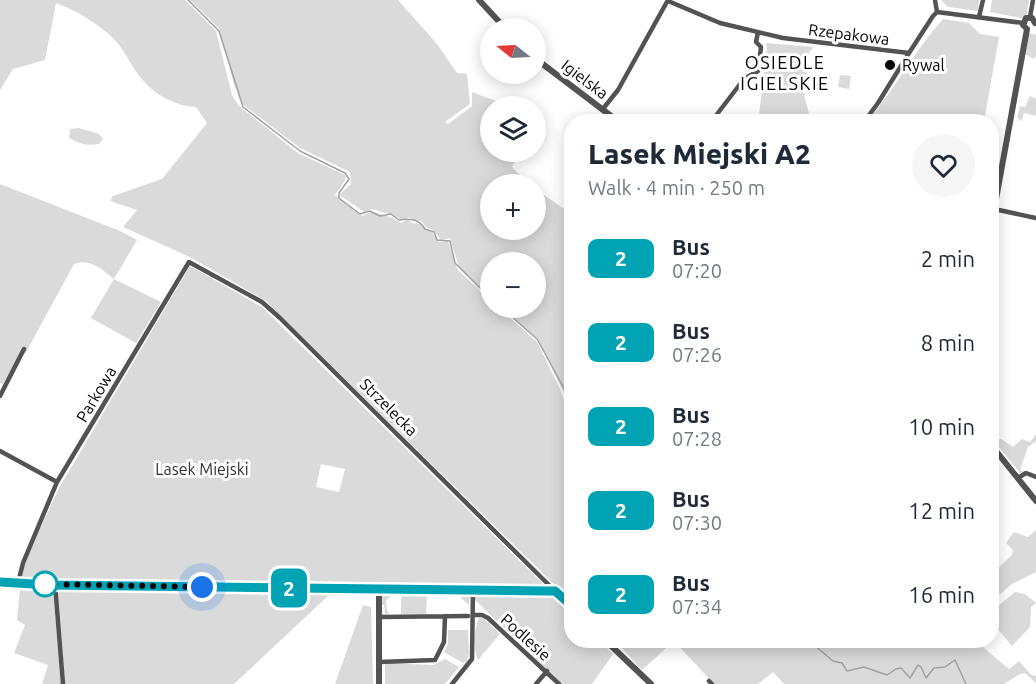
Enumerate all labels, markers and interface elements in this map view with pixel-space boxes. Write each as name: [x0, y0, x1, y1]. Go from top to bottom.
north arrow: [480, 18, 546, 84]
map controls: [480, 18, 546, 318]
street label: Rzepakowa: [807, 20, 891, 48]
district label: OSIEDLE IGIELSKIE: [740, 52, 830, 93]
street label: Igielska: [558, 56, 612, 102]
place label: Rywal: [902, 56, 945, 74]
marker: Rywal: [883, 58, 897, 72]
button: layers: [480, 96, 546, 162]
button: heart: [912, 134, 975, 197]
text: Lasek Miejski A2: [588, 138, 811, 169]
button: +: [480, 174, 546, 240]
text: Walk · 4 min · 250 m: [588, 176, 765, 199]
text: Bus: [672, 234, 710, 259]
text: 2: [615, 246, 627, 270]
text: 2 min: [921, 246, 975, 271]
button: −: [480, 252, 546, 318]
text: 07:20: [672, 259, 722, 282]
text: Bus: [672, 318, 710, 343]
text: 2: [615, 330, 627, 354]
text: 8 min: [921, 330, 975, 355]
text: 07:26: [672, 343, 722, 366]
street label: Parkowa: [72, 363, 120, 425]
street label: Strzelecka: [357, 375, 421, 439]
text: Bus: [672, 402, 710, 427]
text: 2: [615, 414, 627, 438]
text: 10 min: [908, 414, 975, 439]
text: 07:28: [672, 427, 722, 450]
park label: Lasek Miejski: [155, 460, 249, 478]
text: Bus: [672, 486, 710, 511]
text: 2: [615, 498, 627, 522]
text: 12 min: [908, 498, 975, 523]
text: 07:30: [672, 511, 722, 534]
line badge: 2: [270, 568, 308, 608]
text: Bus: [672, 570, 710, 595]
unlabelled marker: [32, 571, 58, 597]
your location: [187, 572, 217, 602]
text: 2: [283, 576, 295, 600]
text: 2: [615, 582, 627, 606]
text: 16 min: [908, 582, 975, 607]
text: 07:34: [672, 595, 722, 618]
street label: Podlesie: [497, 610, 555, 664]

